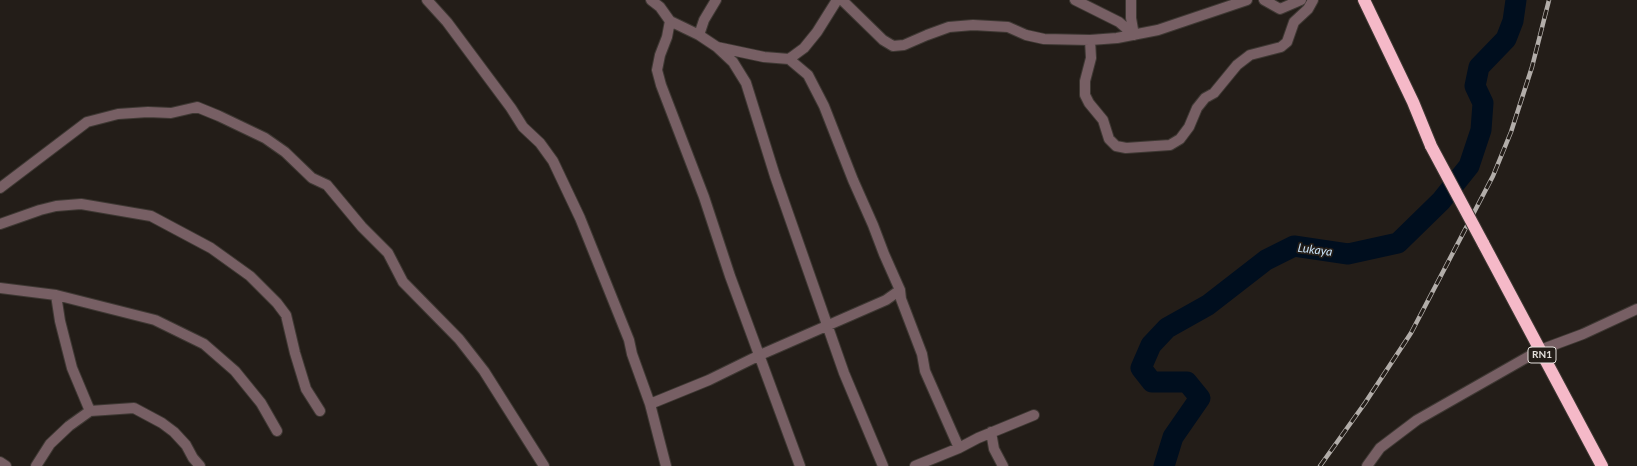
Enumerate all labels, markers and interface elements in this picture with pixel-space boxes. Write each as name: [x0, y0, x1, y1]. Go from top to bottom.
water label: Lukaya: [1297, 241, 1333, 259]
road number: RN1: [1528, 347, 1556, 363]

